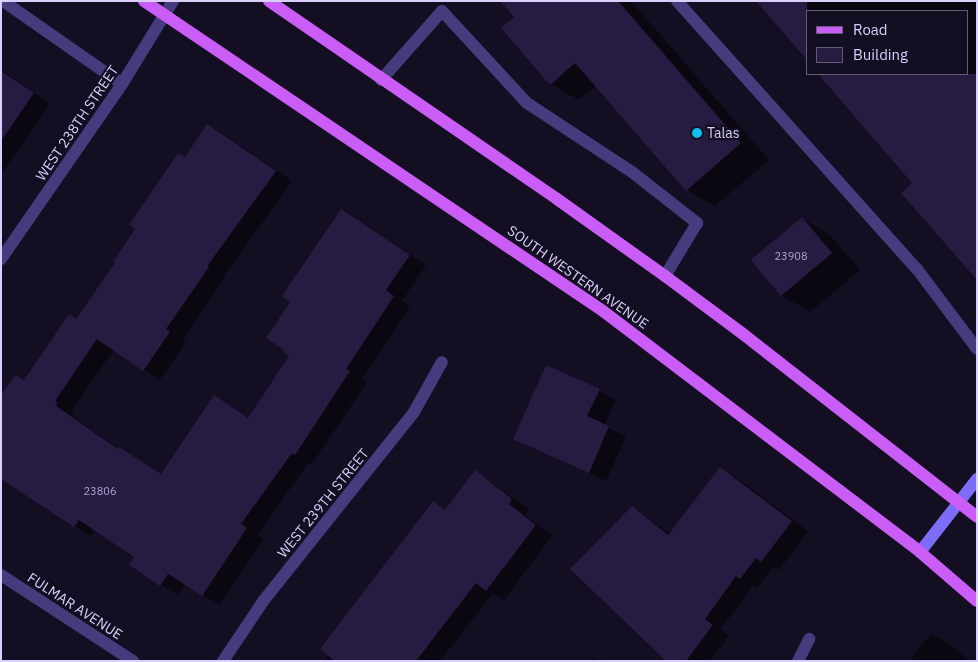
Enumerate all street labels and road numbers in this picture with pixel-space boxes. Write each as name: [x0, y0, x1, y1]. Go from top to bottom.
street label: WEST 238TH STREET: [32, 62, 122, 184]
street label: SOUTH WESTERN AVENUE: [504, 222, 652, 332]
street label: WEST 239TH STREET: [274, 445, 372, 561]
street label: FULMAR AVENUE: [24, 569, 126, 643]

